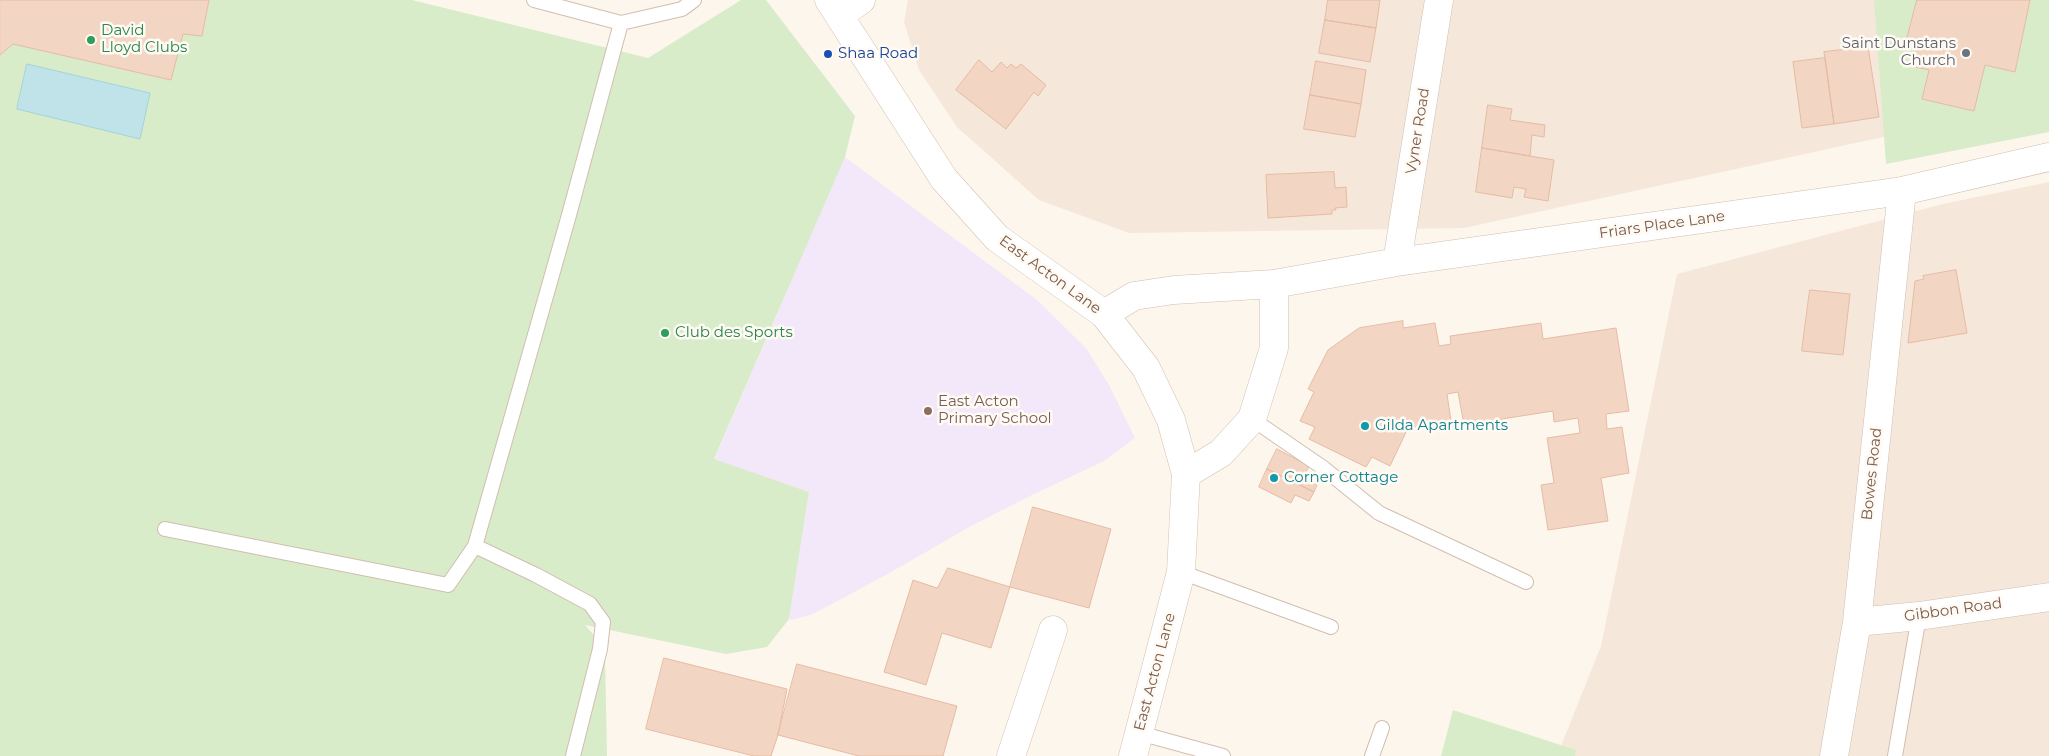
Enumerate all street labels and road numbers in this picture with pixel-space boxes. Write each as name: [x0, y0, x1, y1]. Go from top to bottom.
street label: Vyner Road: [1402, 87, 1434, 175]
street label: Friars Place Lane: [1598, 207, 1726, 243]
street label: East Acton Lane: [996, 232, 1104, 318]
street label: Bowes Road: [1858, 427, 1886, 521]
street label: Gibbon Road: [1903, 594, 2003, 626]
street label: East Acton Lane: [1131, 611, 1179, 733]

